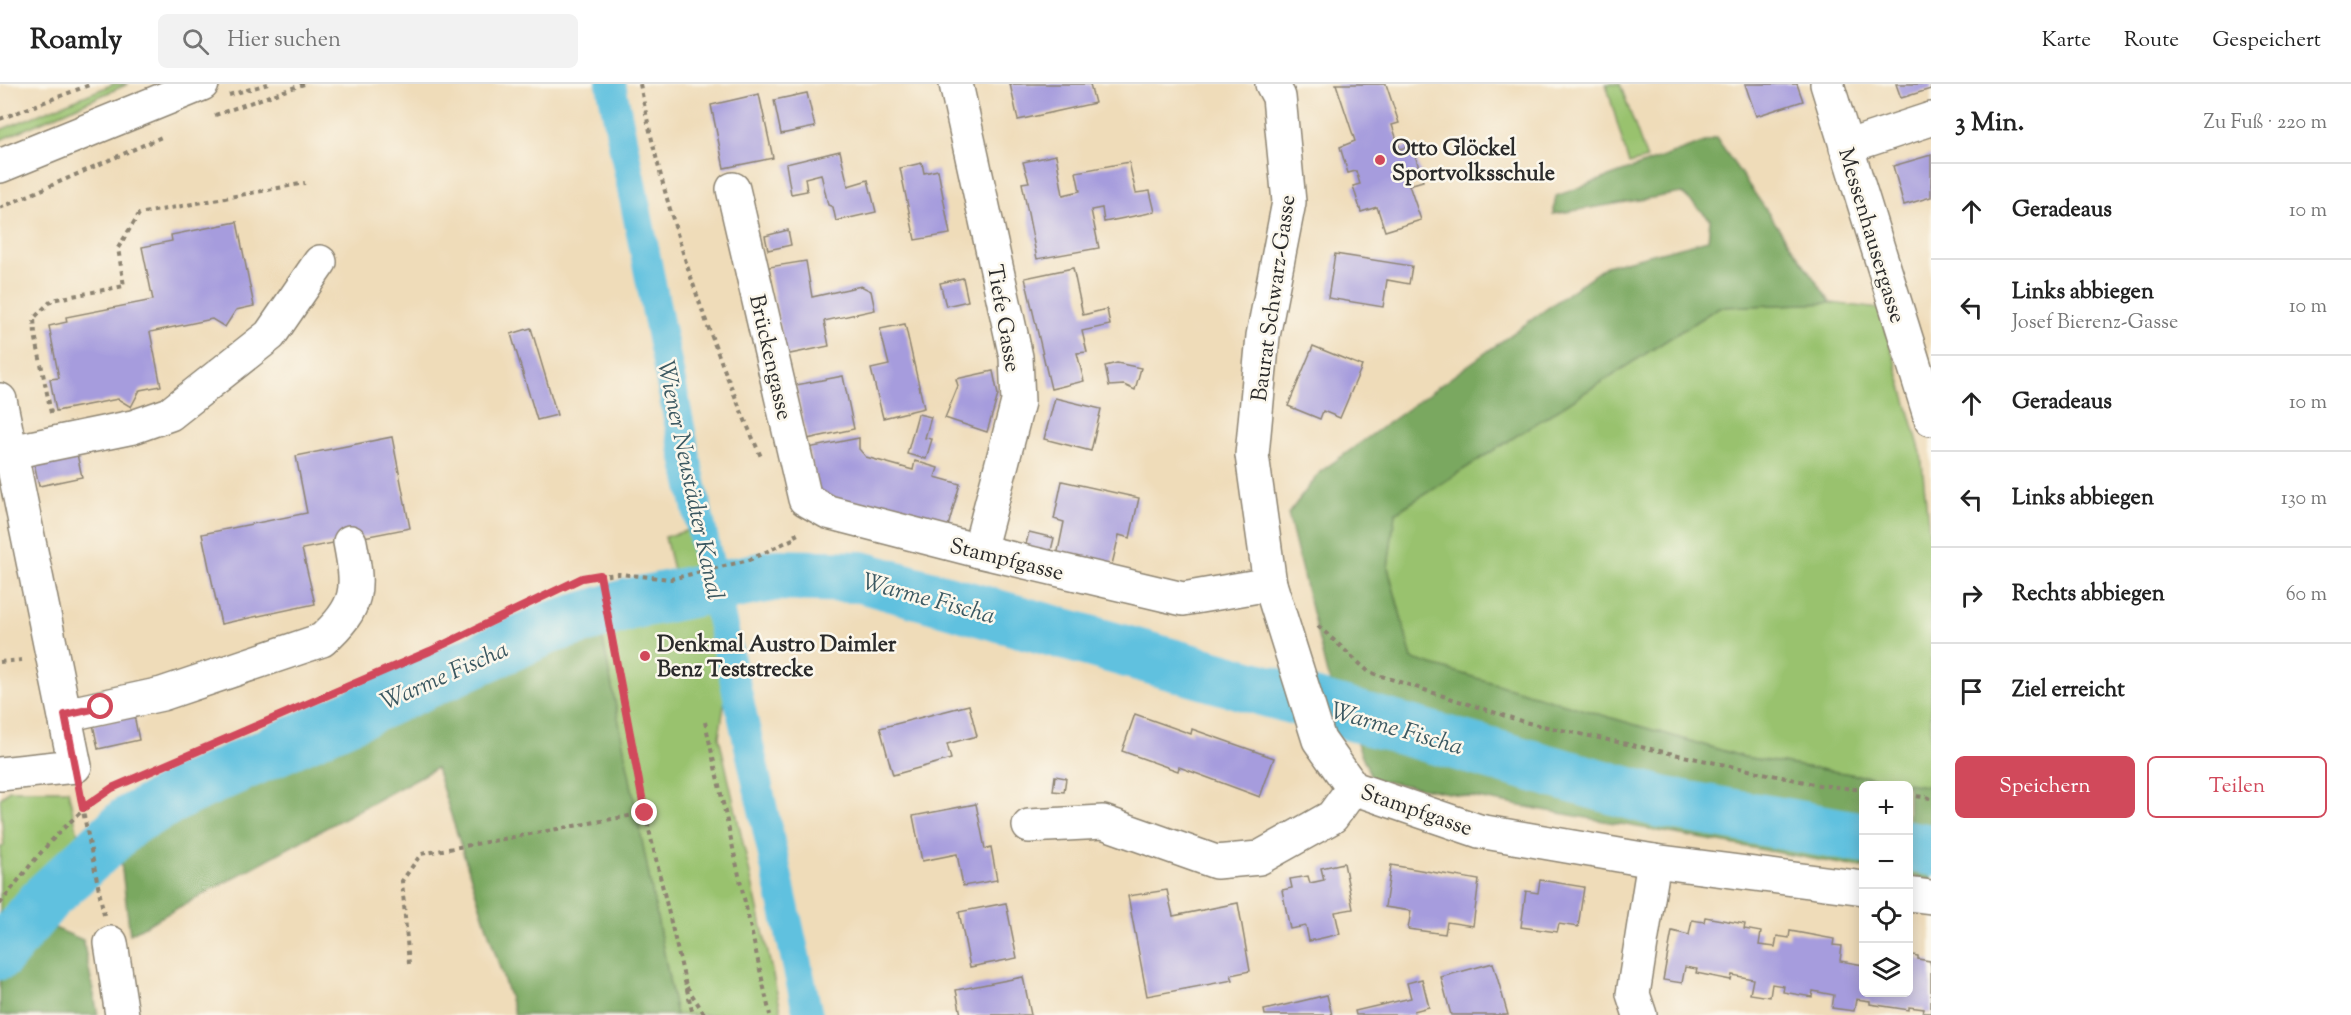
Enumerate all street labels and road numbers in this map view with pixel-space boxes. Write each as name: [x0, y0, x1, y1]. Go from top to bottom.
street label: Messenhausergasse: [1828, 144, 1912, 327]
street label: Baurat Schwarz-Gasse: [1245, 193, 1305, 404]
street label: Tiefe Gasse: [977, 262, 1027, 375]
street label: Brückengasse: [739, 292, 799, 423]
street label: Stampfgasse: [946, 531, 1067, 591]
street label: Stampfgasse: [1356, 778, 1476, 846]

